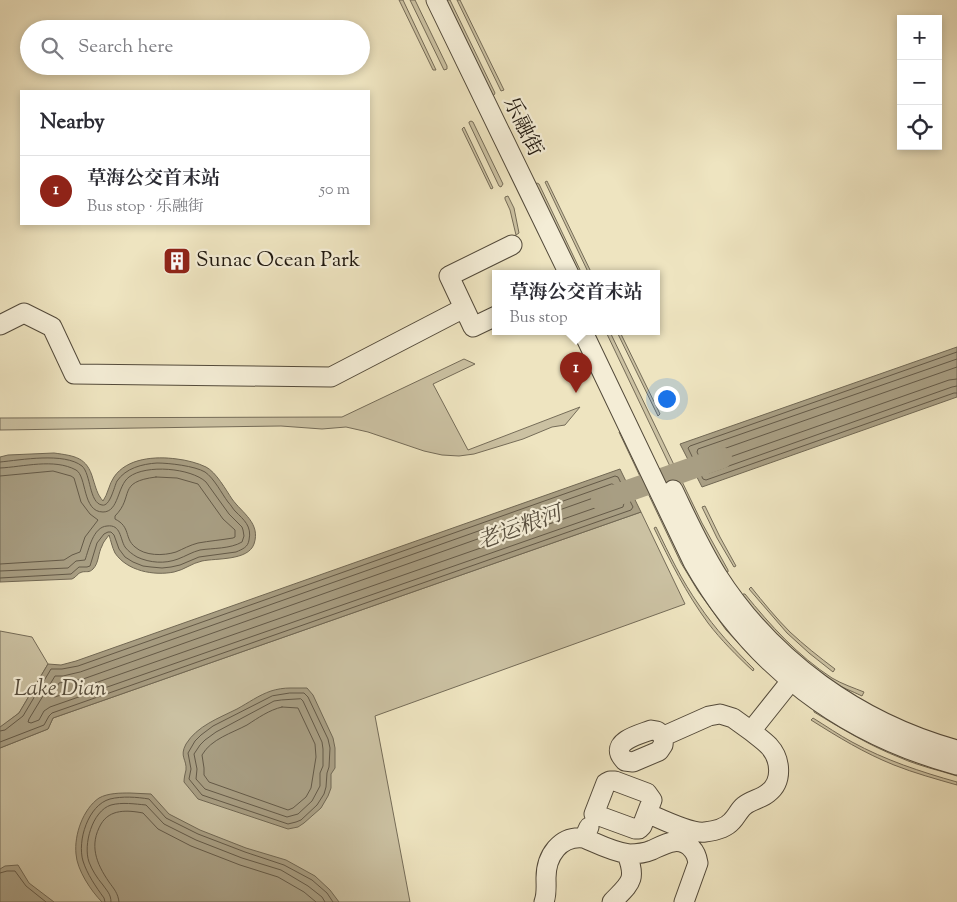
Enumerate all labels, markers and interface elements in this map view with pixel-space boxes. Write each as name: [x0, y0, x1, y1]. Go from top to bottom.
map controls: [897, 15, 942, 150]
button: +: [897, 15, 942, 60]
search box: [20, 20, 370, 75]
icon: search: [38, 34, 66, 62]
text: Search here: [78, 34, 173, 61]
button: −: [897, 60, 942, 105]
street label: 乐融街: [495, 92, 549, 162]
button: locate: [897, 105, 942, 150]
text: Nearby: [40, 108, 105, 138]
text: 草海公交首末站: [87, 166, 220, 193]
text: 1: [53, 179, 59, 202]
text: 50 m: [319, 179, 350, 202]
text: Bus stop · 乐融街: [87, 196, 204, 219]
building icon: Sunac Ocean Park: [162, 246, 192, 276]
place label: Sunac Ocean Park: [196, 246, 361, 276]
popup: [492, 270, 660, 335]
text: 草海公交首末站: [509, 280, 643, 307]
text: Bus stop: [509, 307, 568, 330]
pin: 1: [560, 352, 592, 393]
your location: [654, 386, 680, 412]
water label: 老运粮河: [473, 498, 571, 559]
water label: Lake Dian: [14, 674, 107, 706]

